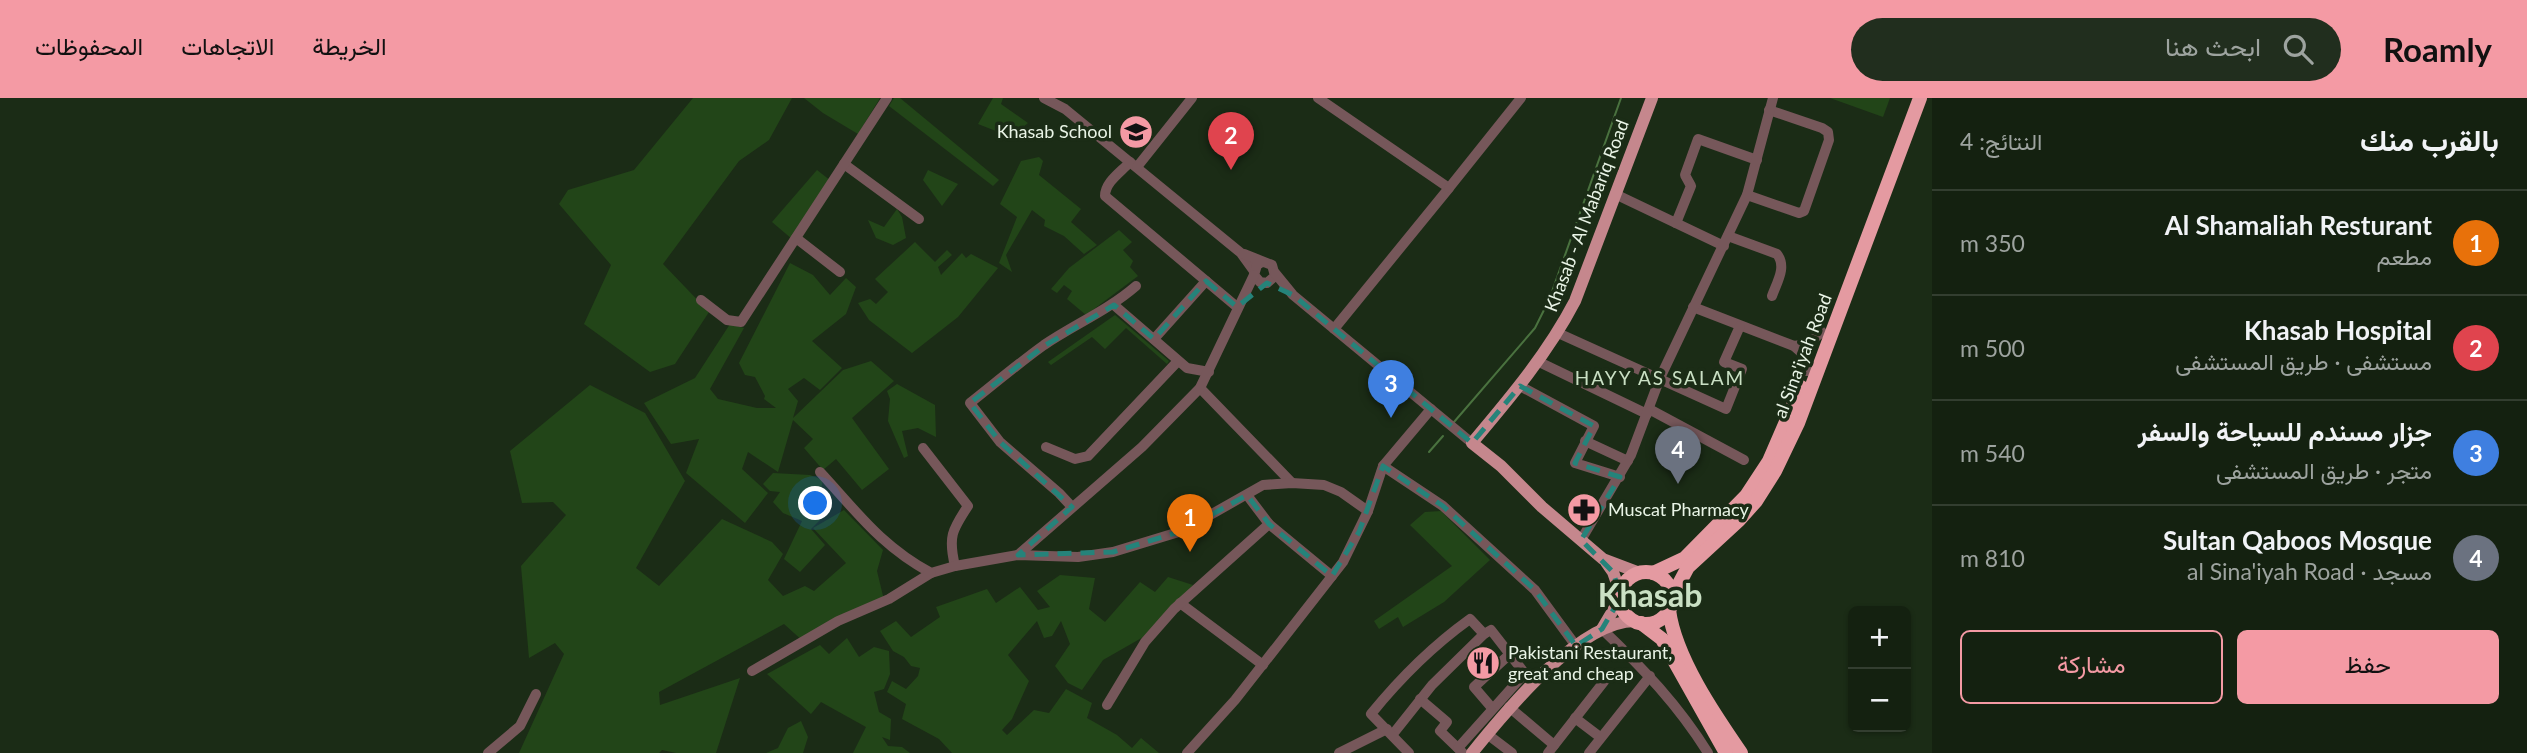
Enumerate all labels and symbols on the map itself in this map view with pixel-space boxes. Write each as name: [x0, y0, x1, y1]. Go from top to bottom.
pin: 2: [1208, 112, 1254, 170]
school or university icon: Khasab School: [1117, 113, 1155, 151]
street label: Khasab - Al Mabariq Road: [1539, 116, 1633, 315]
place label: Khasab School: [997, 120, 1112, 142]
street label: al Sina'iyah Road: [1768, 290, 1836, 421]
pin: 3: [1368, 360, 1414, 418]
district label: HAYY AS SALAM: [1575, 366, 1745, 389]
pin: 4: [1655, 426, 1701, 484]
your location: [798, 486, 832, 520]
pharmacy icon: Muscat Pharmacy: [1565, 491, 1603, 529]
pin: 1: [1167, 494, 1213, 552]
place label: Muscat Pharmacy: [1608, 498, 1750, 520]
district label: Khasab: [1598, 575, 1702, 614]
place label: Pakistani Restaurant, great and cheap: [1508, 641, 1672, 684]
restaurant icon: Pakistani Restaurant, great and cheap: [1464, 644, 1502, 682]

